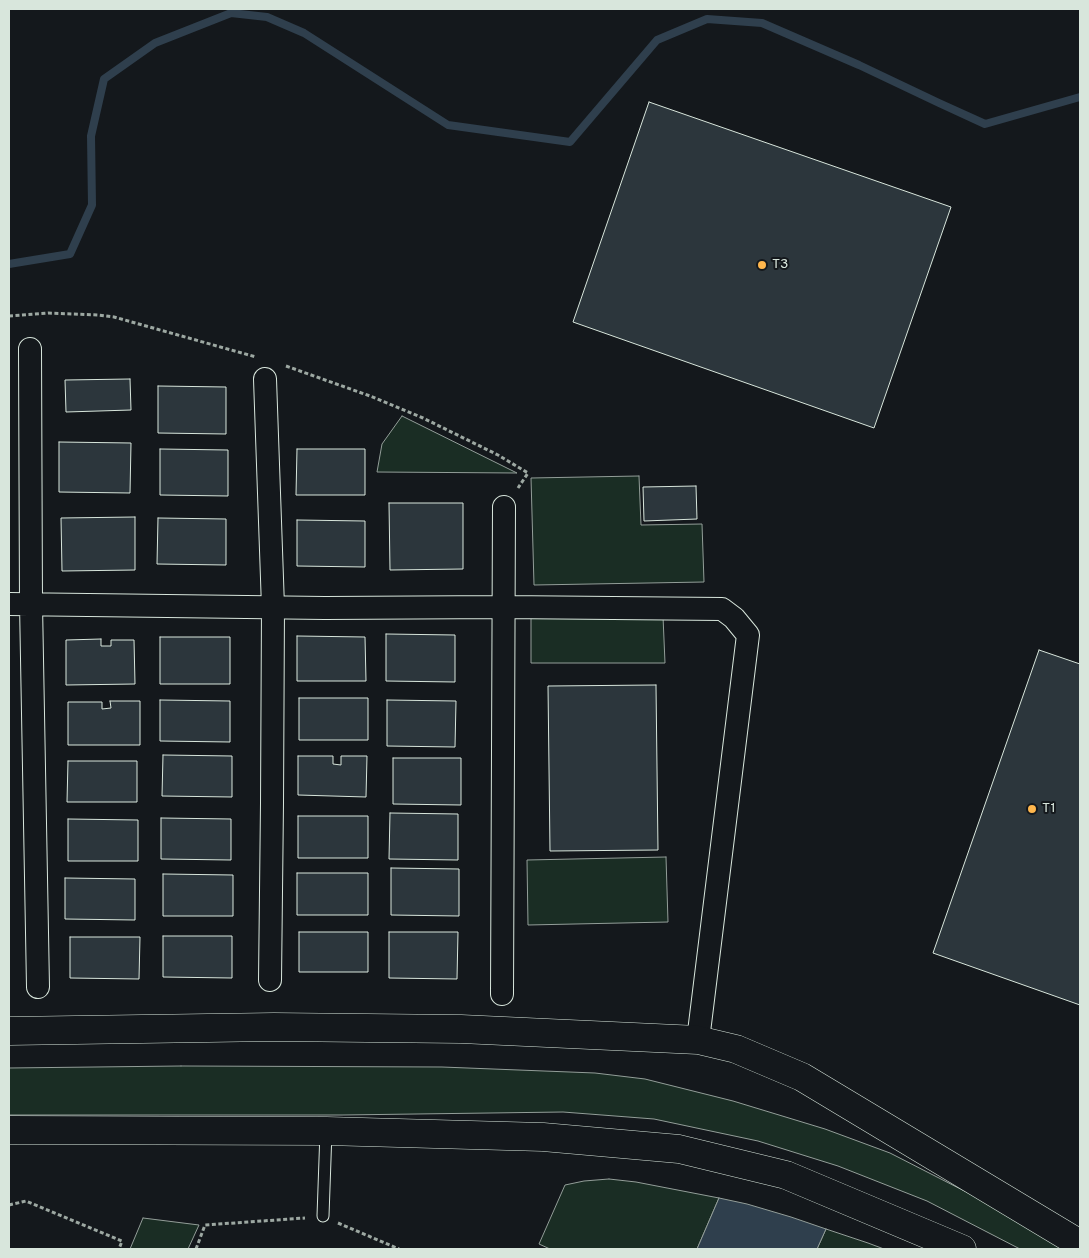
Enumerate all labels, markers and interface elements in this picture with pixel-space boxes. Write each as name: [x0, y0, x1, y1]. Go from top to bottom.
place label: T3: [772, 257, 788, 273]
marker: T3: [756, 259, 768, 271]
place label: T1: [1042, 801, 1056, 817]
marker: T1: [1026, 803, 1038, 815]

